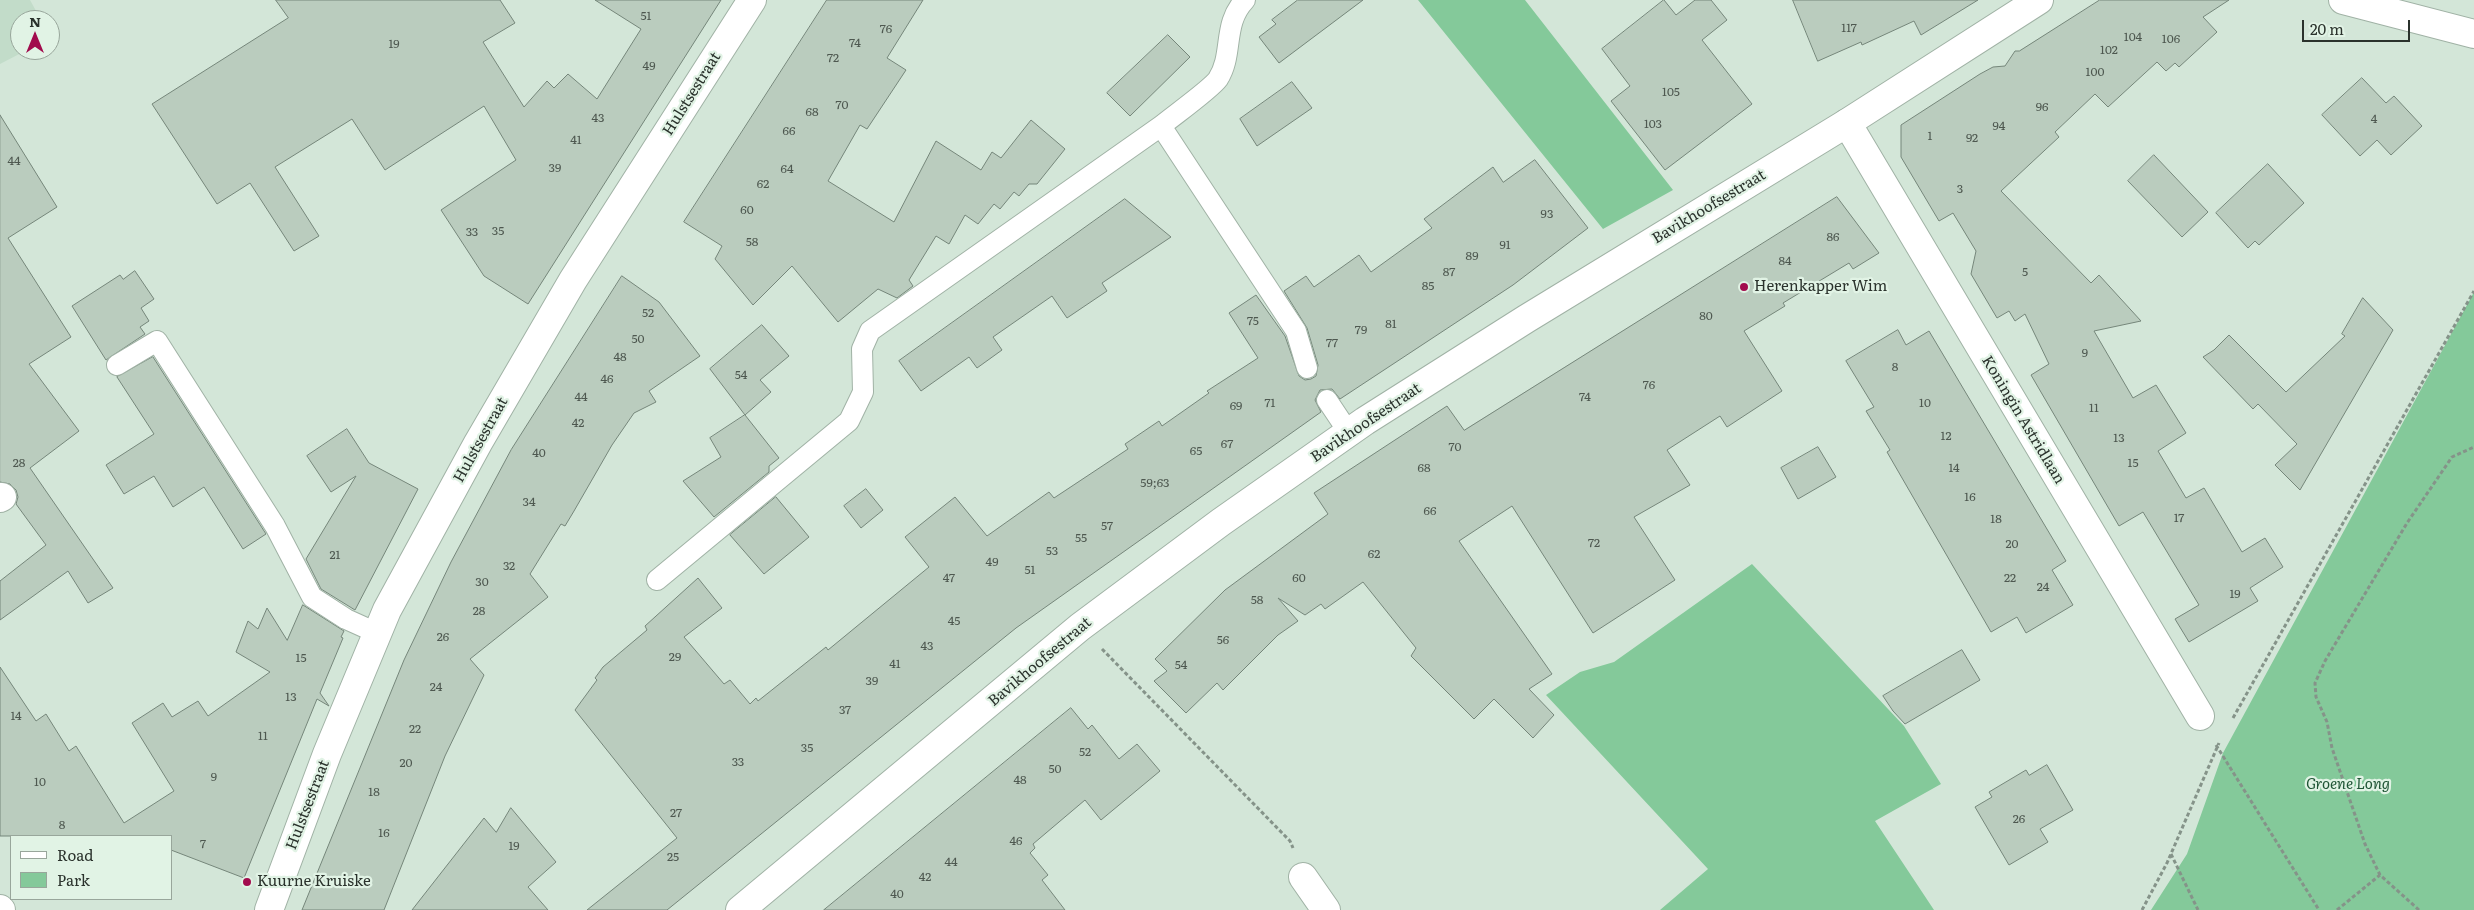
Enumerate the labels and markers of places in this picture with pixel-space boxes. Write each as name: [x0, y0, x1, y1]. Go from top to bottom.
place label: Herenkapper Wim: [1754, 278, 1887, 296]
marker: Herenkapper Wim: [1738, 281, 1750, 293]
place label: Kuurne Kruiske: [257, 873, 371, 891]
marker: Kuurne Kruiske: [241, 876, 253, 888]

